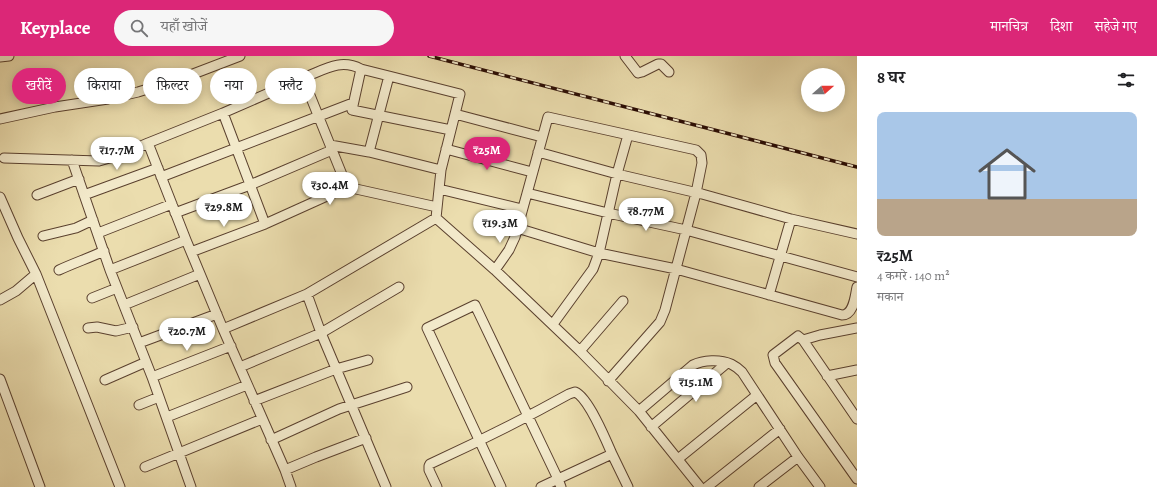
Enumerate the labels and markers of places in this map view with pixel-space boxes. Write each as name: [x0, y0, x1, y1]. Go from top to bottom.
pin: ₹17.7M: [84, 137, 150, 171]
pin: ₹25M: [463, 137, 511, 171]
pin: ₹30.4M: [297, 172, 363, 206]
pin: ₹29.8M: [191, 194, 257, 228]
pin: ₹8.77M: [613, 198, 679, 232]
pin: ₹19.3M: [467, 210, 533, 244]
pin: ₹20.7M: [154, 318, 220, 352]
pin: ₹15.1M: [663, 369, 729, 403]

